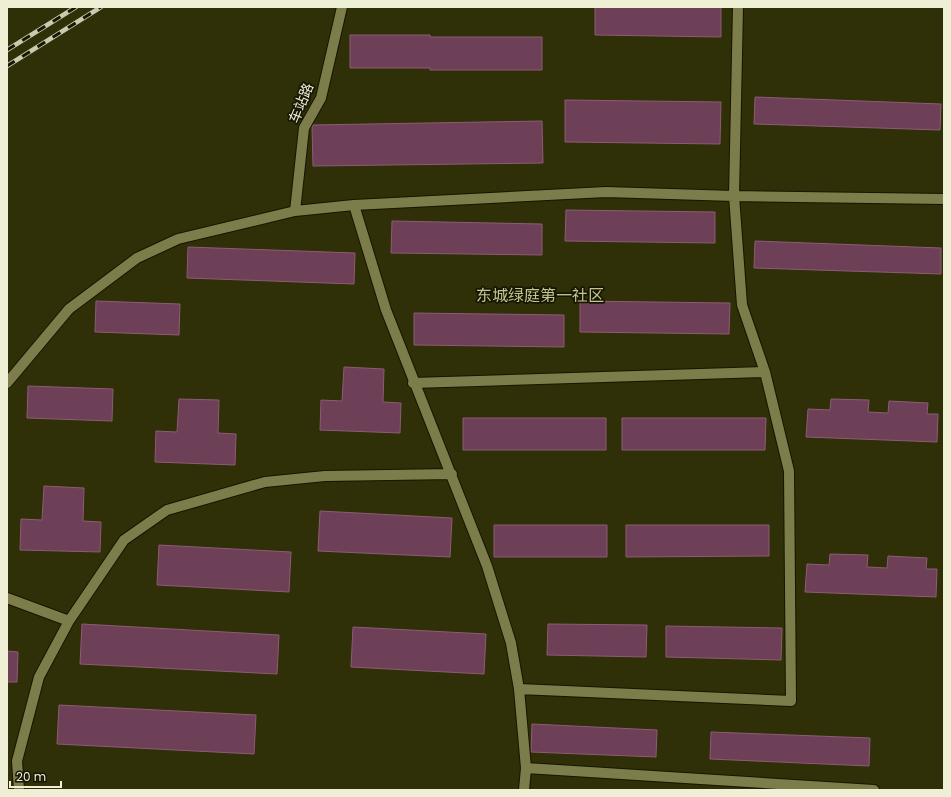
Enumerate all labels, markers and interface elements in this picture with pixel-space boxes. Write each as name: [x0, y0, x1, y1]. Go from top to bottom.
street label: 车站路: [284, 80, 318, 126]
district label: 东城绿庭第一社区: [476, 284, 604, 307]
scale bar: [10, 763, 61, 789]
text: 20 m: [16, 768, 46, 785]

